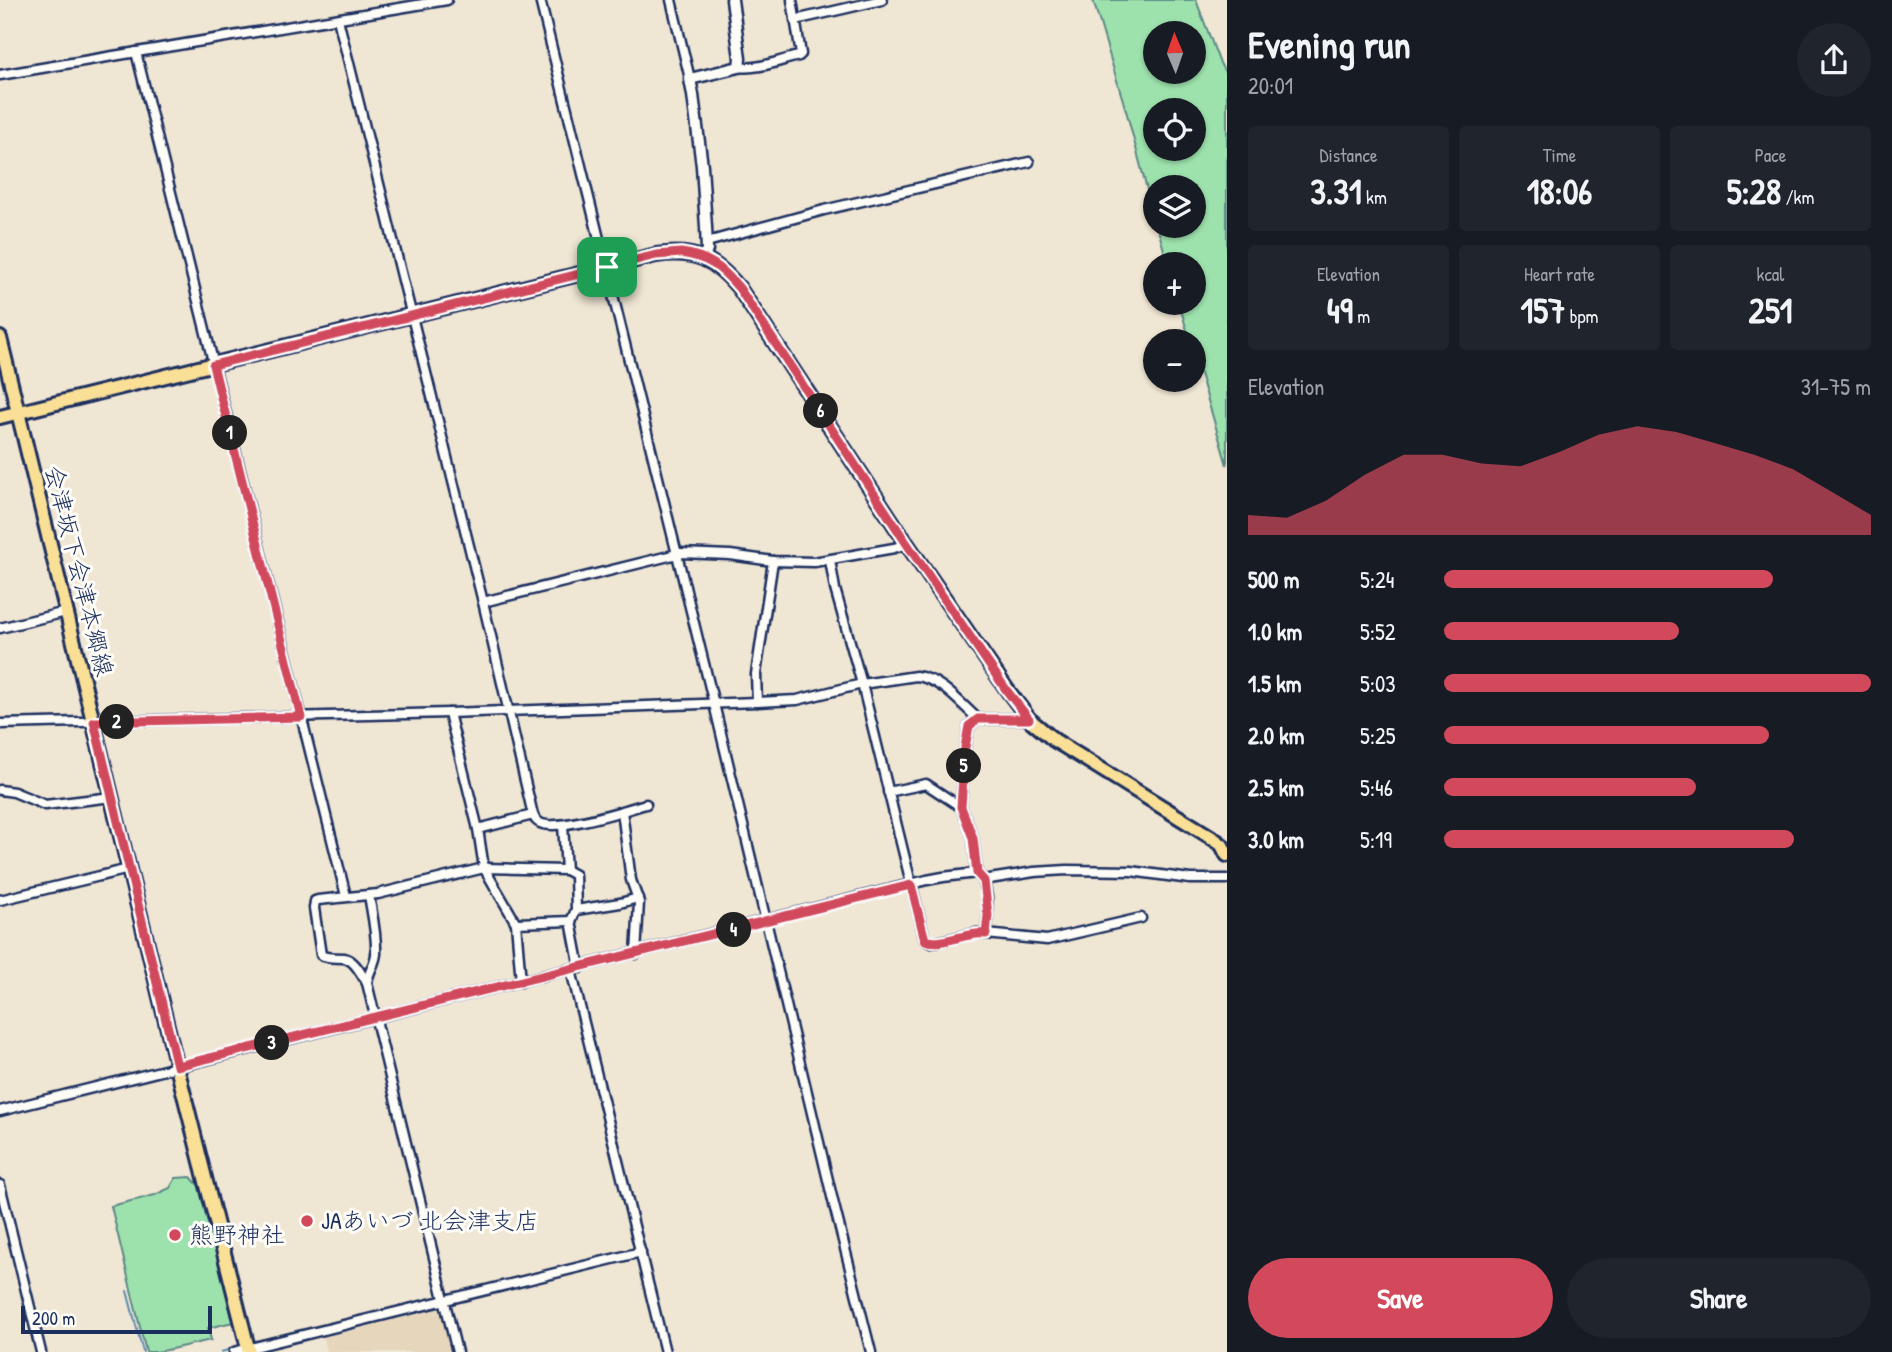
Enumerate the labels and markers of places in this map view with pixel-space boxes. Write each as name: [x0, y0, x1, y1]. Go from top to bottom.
pin: [577, 237, 637, 297]
pin: 6: [804, 394, 838, 428]
pin: 1: [212, 416, 247, 450]
pin: 2: [100, 704, 134, 740]
pin: 5: [946, 748, 982, 784]
pin: 4: [716, 912, 752, 948]
pin: 3: [254, 1026, 290, 1060]
place label: JAあいづ 北会津支店: [321, 1204, 539, 1236]
marker: JAあいづ 北会津支店: [299, 1213, 315, 1229]
place label: 熊野神社: [189, 1218, 285, 1250]
marker: 熊野神社: [167, 1227, 183, 1243]

